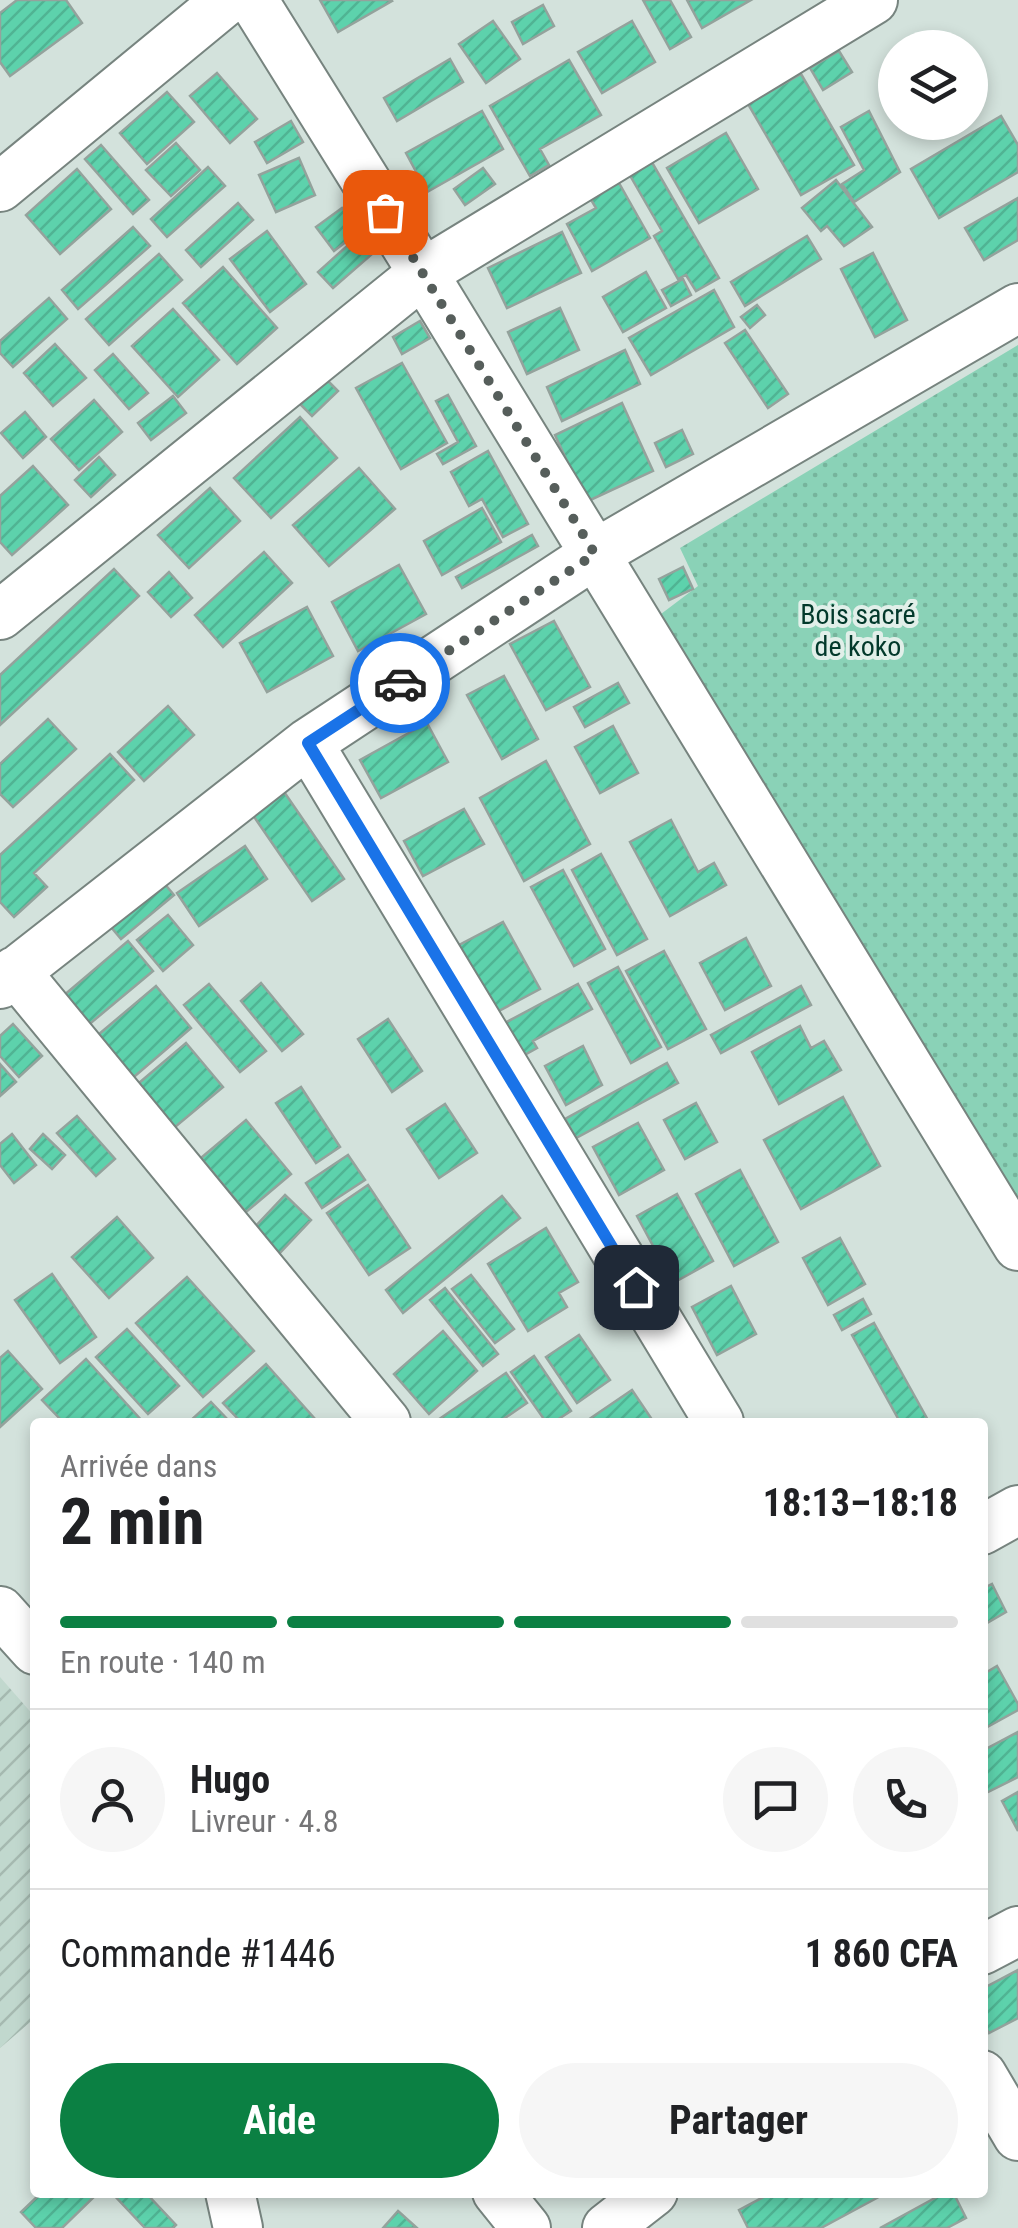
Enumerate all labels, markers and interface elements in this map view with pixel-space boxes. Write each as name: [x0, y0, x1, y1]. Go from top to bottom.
map controls: [878, 30, 988, 140]
button: layers: [878, 30, 988, 140]
pin: [343, 170, 428, 255]
icon: bag: [358, 185, 413, 240]
park label: Bois sacré de koko: [800, 598, 916, 663]
courier: [350, 633, 450, 733]
icon: car: [373, 656, 428, 711]
pin: [594, 1245, 679, 1330]
icon: home: [609, 1260, 664, 1315]
text: Arrivée dans: [60, 1447, 217, 1485]
text: 18:13–18:18: [763, 1481, 958, 1525]
text: 2 min: [60, 1484, 204, 1560]
text: En route · 140 m: [60, 1643, 266, 1681]
button: person: [60, 1747, 165, 1852]
button: chat: [723, 1747, 828, 1852]
button: phone: [853, 1747, 958, 1852]
text: Hugo: [190, 1758, 270, 1802]
text: Livreur · 4.8: [190, 1802, 338, 1840]
text: Commande #1446: [60, 1932, 336, 1976]
text: 1 860 CFA: [805, 1932, 958, 1976]
button: Aide: [60, 2063, 499, 2178]
button: Partager: [519, 2063, 958, 2178]

